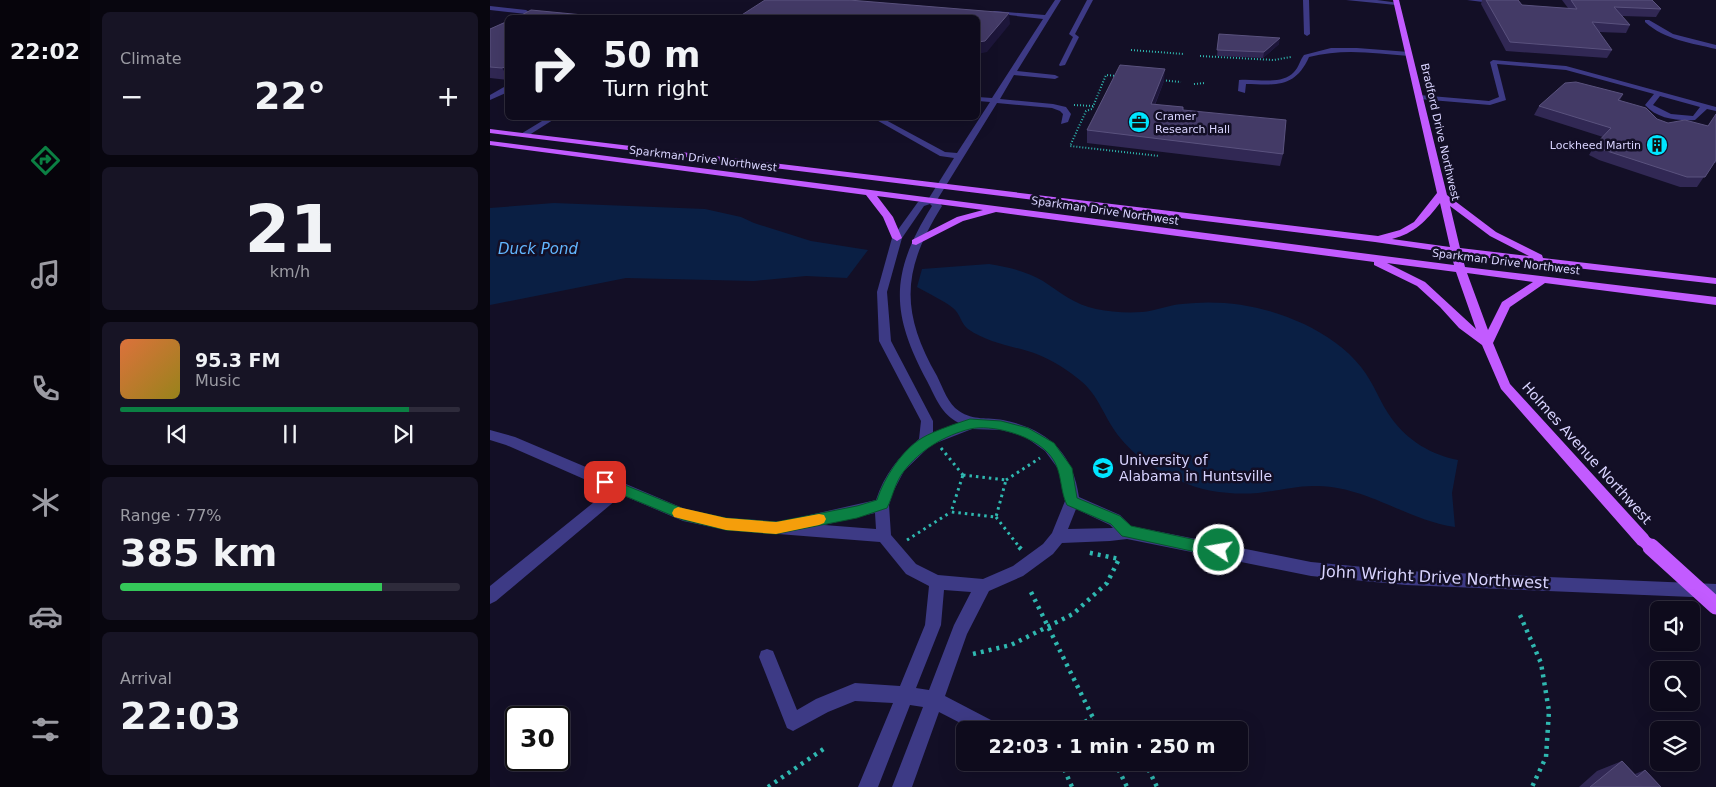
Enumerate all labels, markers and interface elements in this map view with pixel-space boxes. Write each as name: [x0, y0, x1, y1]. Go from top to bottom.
icon: right: [520, 35, 585, 100]
text: 50 m: [603, 35, 700, 75]
text: 22:02: [10, 39, 80, 64]
text: Climate: [120, 49, 182, 68]
street label: Bradford Drive Northwest: [1418, 62, 1462, 203]
text: 22°: [254, 74, 326, 118]
text: Turn right: [603, 76, 708, 101]
text: −: [120, 80, 143, 113]
text: +: [437, 80, 460, 113]
office icon: Cramer Research Hall: [1127, 110, 1151, 134]
place label: Cramer Research Hall: [1155, 110, 1230, 136]
building icon: Lockheed Martin: [1645, 133, 1669, 157]
place label: Lockheed Martin: [1550, 139, 1641, 152]
icon: directions: [28, 143, 63, 178]
street label: Sparkman Drive Northwest: [628, 143, 778, 175]
text: 21: [245, 192, 335, 267]
street label: Sparkman Drive Northwest: [1030, 194, 1180, 228]
water label: Duck Pond: [498, 240, 578, 258]
street label: Sparkman Drive Northwest: [1431, 246, 1581, 278]
icon: music: [28, 257, 63, 292]
text: km/h: [270, 262, 310, 281]
text: 95.3 FM: [195, 349, 280, 371]
icon: phone: [28, 371, 63, 406]
text: Music: [195, 371, 241, 390]
street label: Holmes Avenue Northwest: [1519, 379, 1655, 528]
icon: previous: [163, 420, 191, 448]
icon: pause: [276, 420, 304, 448]
icon: next: [389, 420, 417, 448]
place label: University of Alabama in Huntsville: [1119, 452, 1272, 484]
school or university icon: University of Alabama in Huntsville: [1091, 456, 1115, 480]
pin: [584, 461, 626, 503]
icon: arrive: [591, 468, 619, 496]
icon: climate: [28, 485, 63, 520]
text: Range · 77%: [120, 506, 222, 525]
position arrow: [1192, 523, 1244, 575]
text: 385 km: [120, 531, 277, 575]
street label: John Wright Drive Northwest: [1320, 562, 1549, 592]
icon: car: [28, 599, 63, 634]
map controls: [1650, 601, 1700, 771]
button: sound: [1650, 601, 1700, 651]
button: search: [1650, 661, 1700, 711]
text: Arrival: [120, 669, 172, 688]
text: 22:03: [120, 694, 241, 738]
speed limit sign: 30: [505, 706, 570, 771]
icon: filters: [28, 712, 63, 747]
button: layers: [1650, 721, 1700, 771]
text: 22:03 · 1 min · 250 m: [988, 735, 1216, 757]

